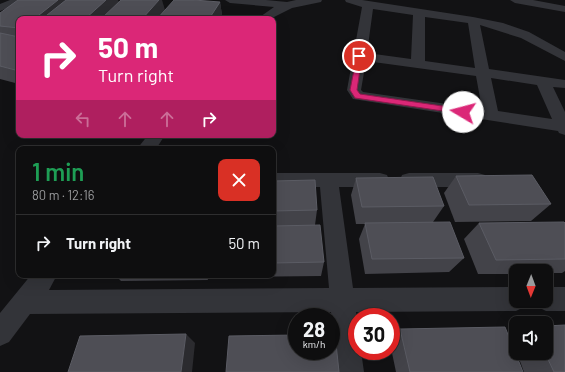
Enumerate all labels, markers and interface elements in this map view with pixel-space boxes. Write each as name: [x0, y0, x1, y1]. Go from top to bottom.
text: 50 m: [98, 30, 158, 64]
icon: right: [32, 32, 84, 84]
pin: [342, 39, 376, 73]
icon: arrive: [348, 45, 370, 67]
text: Turn right: [98, 64, 174, 86]
position arrow: [442, 91, 484, 133]
icon: left: [72, 108, 94, 130]
icon: ahead: [114, 108, 136, 130]
icon: ahead: [156, 108, 178, 130]
icon: right: [198, 108, 220, 130]
text: 1 min: [32, 157, 84, 186]
button: close: [218, 159, 260, 201]
text: 80 m · 12:16: [32, 187, 95, 203]
icon: right: [32, 232, 54, 254]
text: Turn right: [66, 234, 131, 252]
text: 50 m: [228, 234, 260, 252]
north arrow: [509, 264, 553, 308]
map controls: [509, 264, 553, 360]
speed limit sign: 30: [348, 308, 400, 360]
button: sound: [509, 316, 553, 360]
text: 28: [303, 317, 325, 341]
text: km/h: [303, 338, 325, 350]

